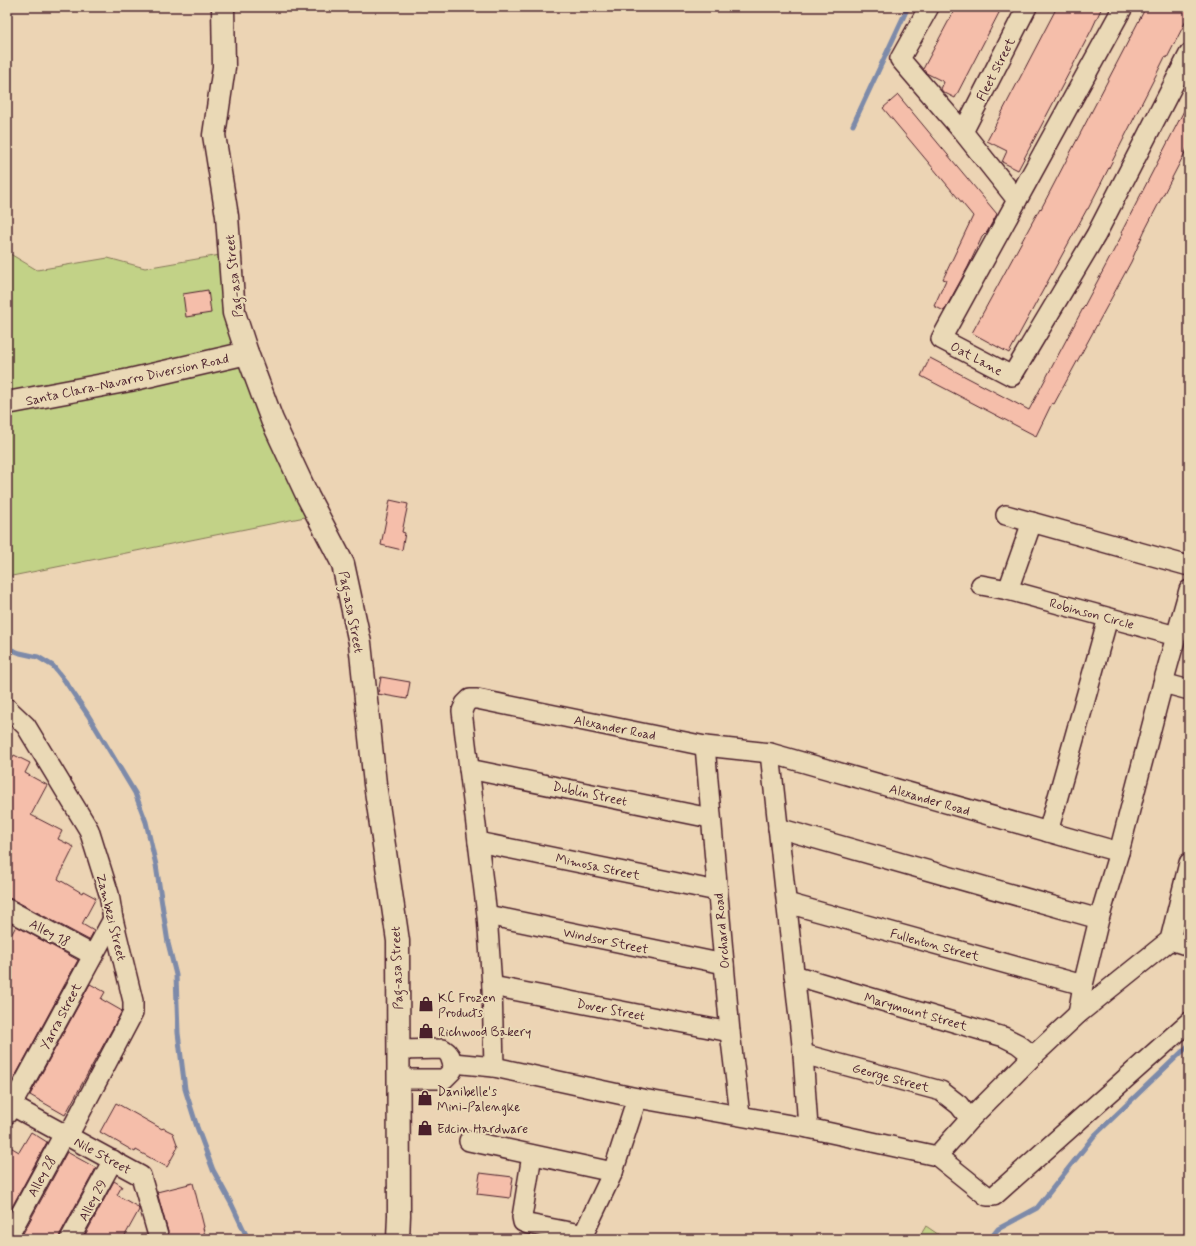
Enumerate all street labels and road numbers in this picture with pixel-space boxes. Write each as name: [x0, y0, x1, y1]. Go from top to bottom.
street label: Fleet Street: [973, 35, 1020, 104]
street label: Pag-asa Street: [222, 233, 249, 318]
street label: Oat Lane: [947, 338, 1005, 380]
street label: Santa Clara-Navarro Diversion Road: [24, 351, 230, 410]
street label: Pag-asa Street: [332, 570, 367, 655]
street label: Robinson Circle: [1047, 595, 1136, 634]
street label: Alexander Road: [572, 712, 657, 745]
street label: Dublin Street: [551, 778, 629, 811]
street label: Alexander Road: [887, 781, 972, 820]
street label: Mimosa Street: [554, 850, 642, 885]
street label: Zambezi Street: [91, 872, 130, 963]
street label: Orchard Road: [711, 892, 734, 969]
street label: Alley 18: [26, 916, 73, 951]
street label: Windsor Street: [562, 924, 650, 959]
street label: Fullenton Street: [888, 925, 981, 966]
street label: Pag-asa Street: [388, 926, 409, 1010]
street label: Yarra Street: [37, 980, 86, 1053]
street label: Marymount Street: [862, 990, 969, 1035]
street label: Dover Street: [575, 996, 647, 1025]
street label: George Street: [850, 1060, 931, 1098]
street label: Nile Street: [71, 1134, 134, 1179]
street label: Alley 28: [24, 1153, 60, 1200]
street label: Alley 29: [75, 1177, 111, 1224]

